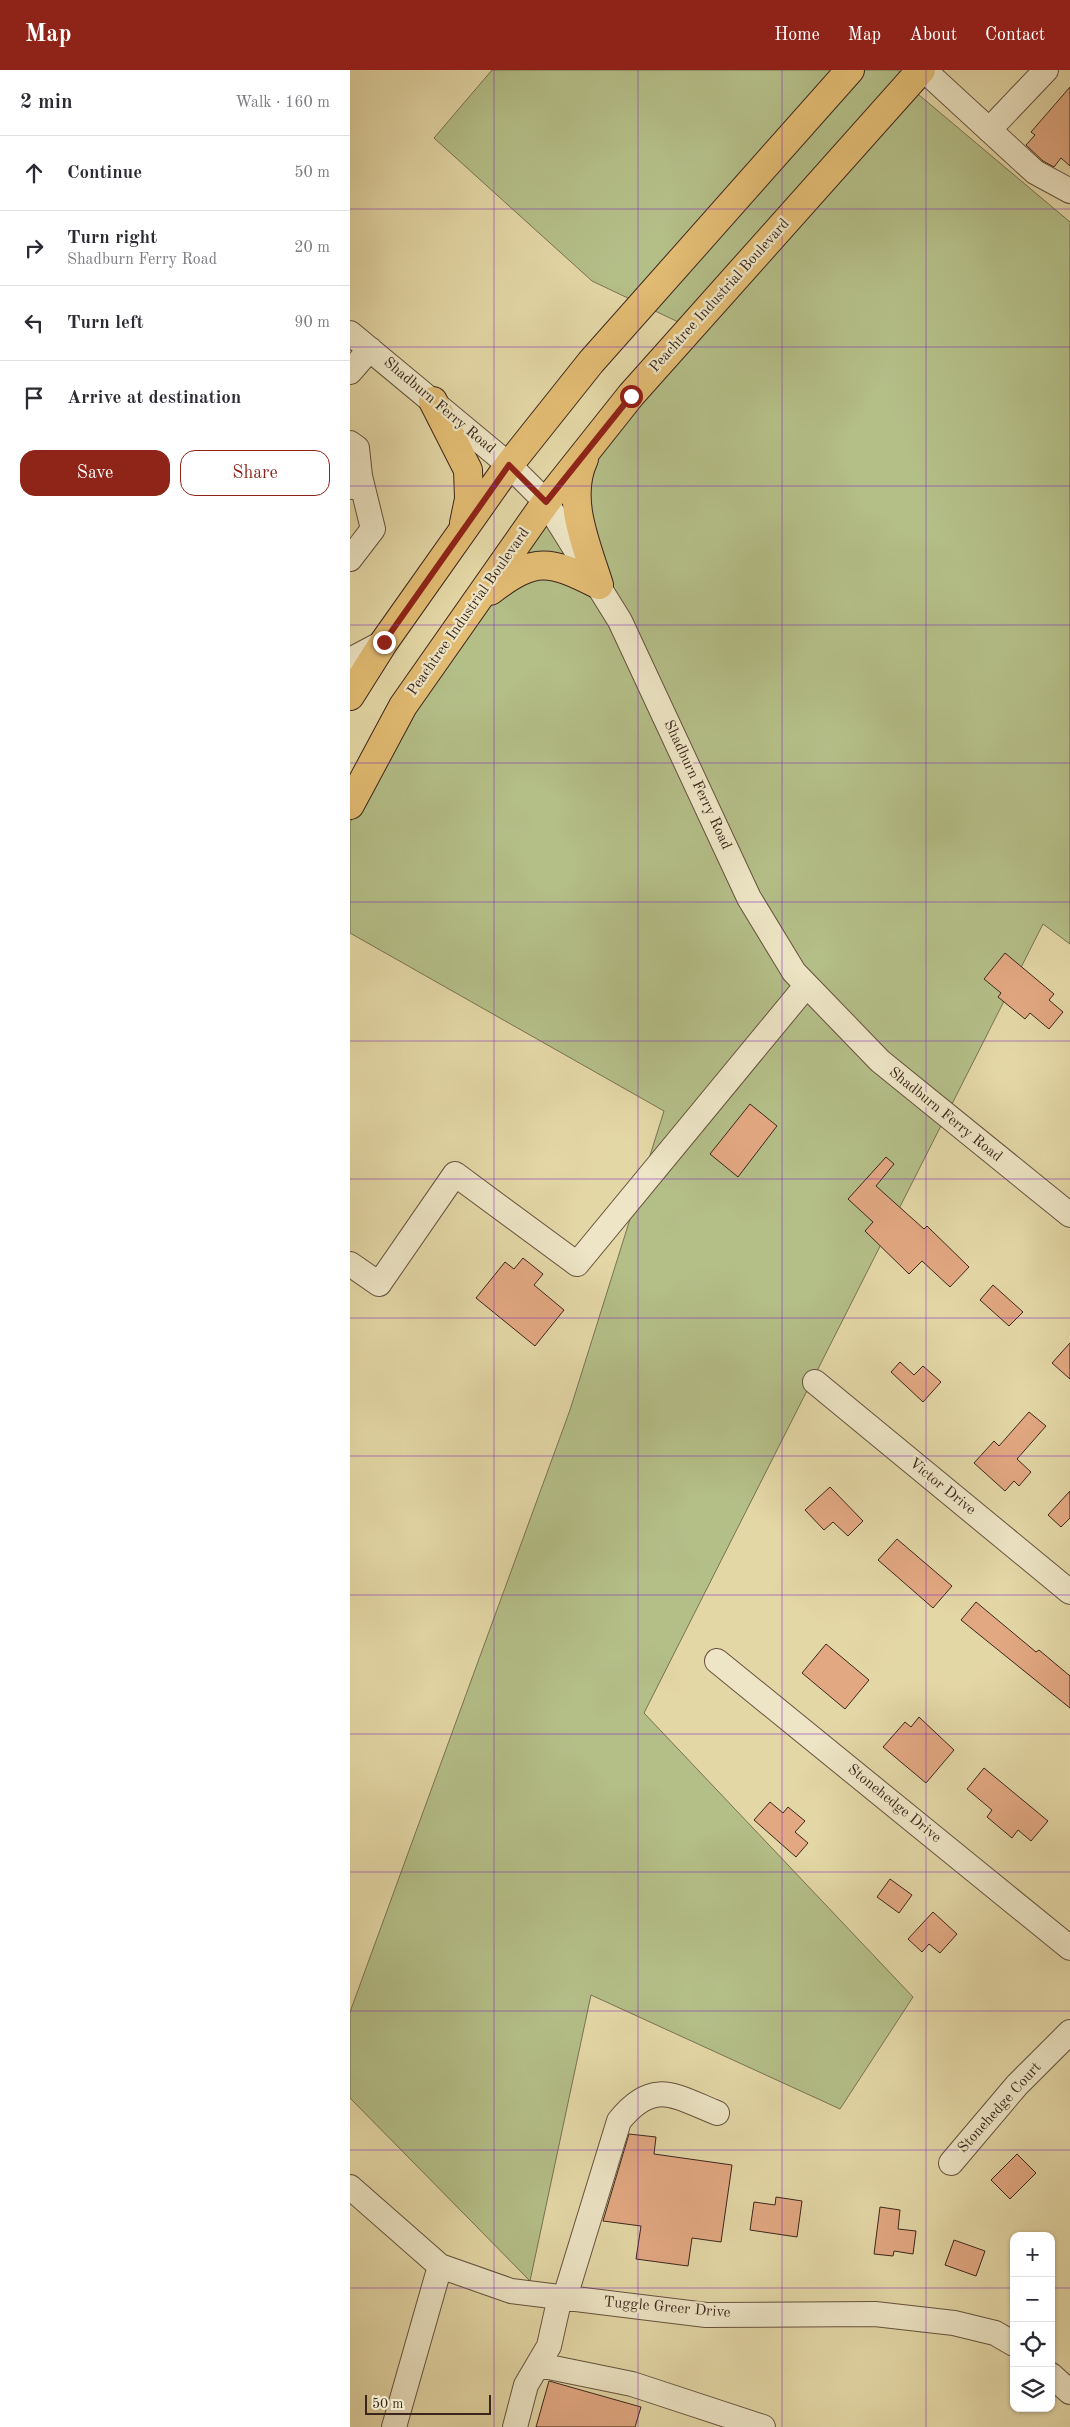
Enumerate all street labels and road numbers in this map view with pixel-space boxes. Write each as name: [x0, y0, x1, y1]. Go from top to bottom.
street label: Peachtree Industrial Boulevard: [647, 216, 793, 376]
street label: Shadburn Ferry Road: [380, 355, 498, 457]
street label: Peachtree Industrial Boulevard: [405, 525, 533, 699]
street label: Shadburn Ferry Road: [660, 718, 734, 852]
street label: Shadburn Ferry Road: [886, 1065, 1005, 1165]
street label: Victor Drive: [906, 1456, 978, 1518]
street label: Stonehedge Drive: [845, 1762, 944, 1846]
street label: Stonehedge Court: [956, 2060, 1044, 2156]
street label: Tuggle Greer Drive: [603, 2295, 731, 2321]

